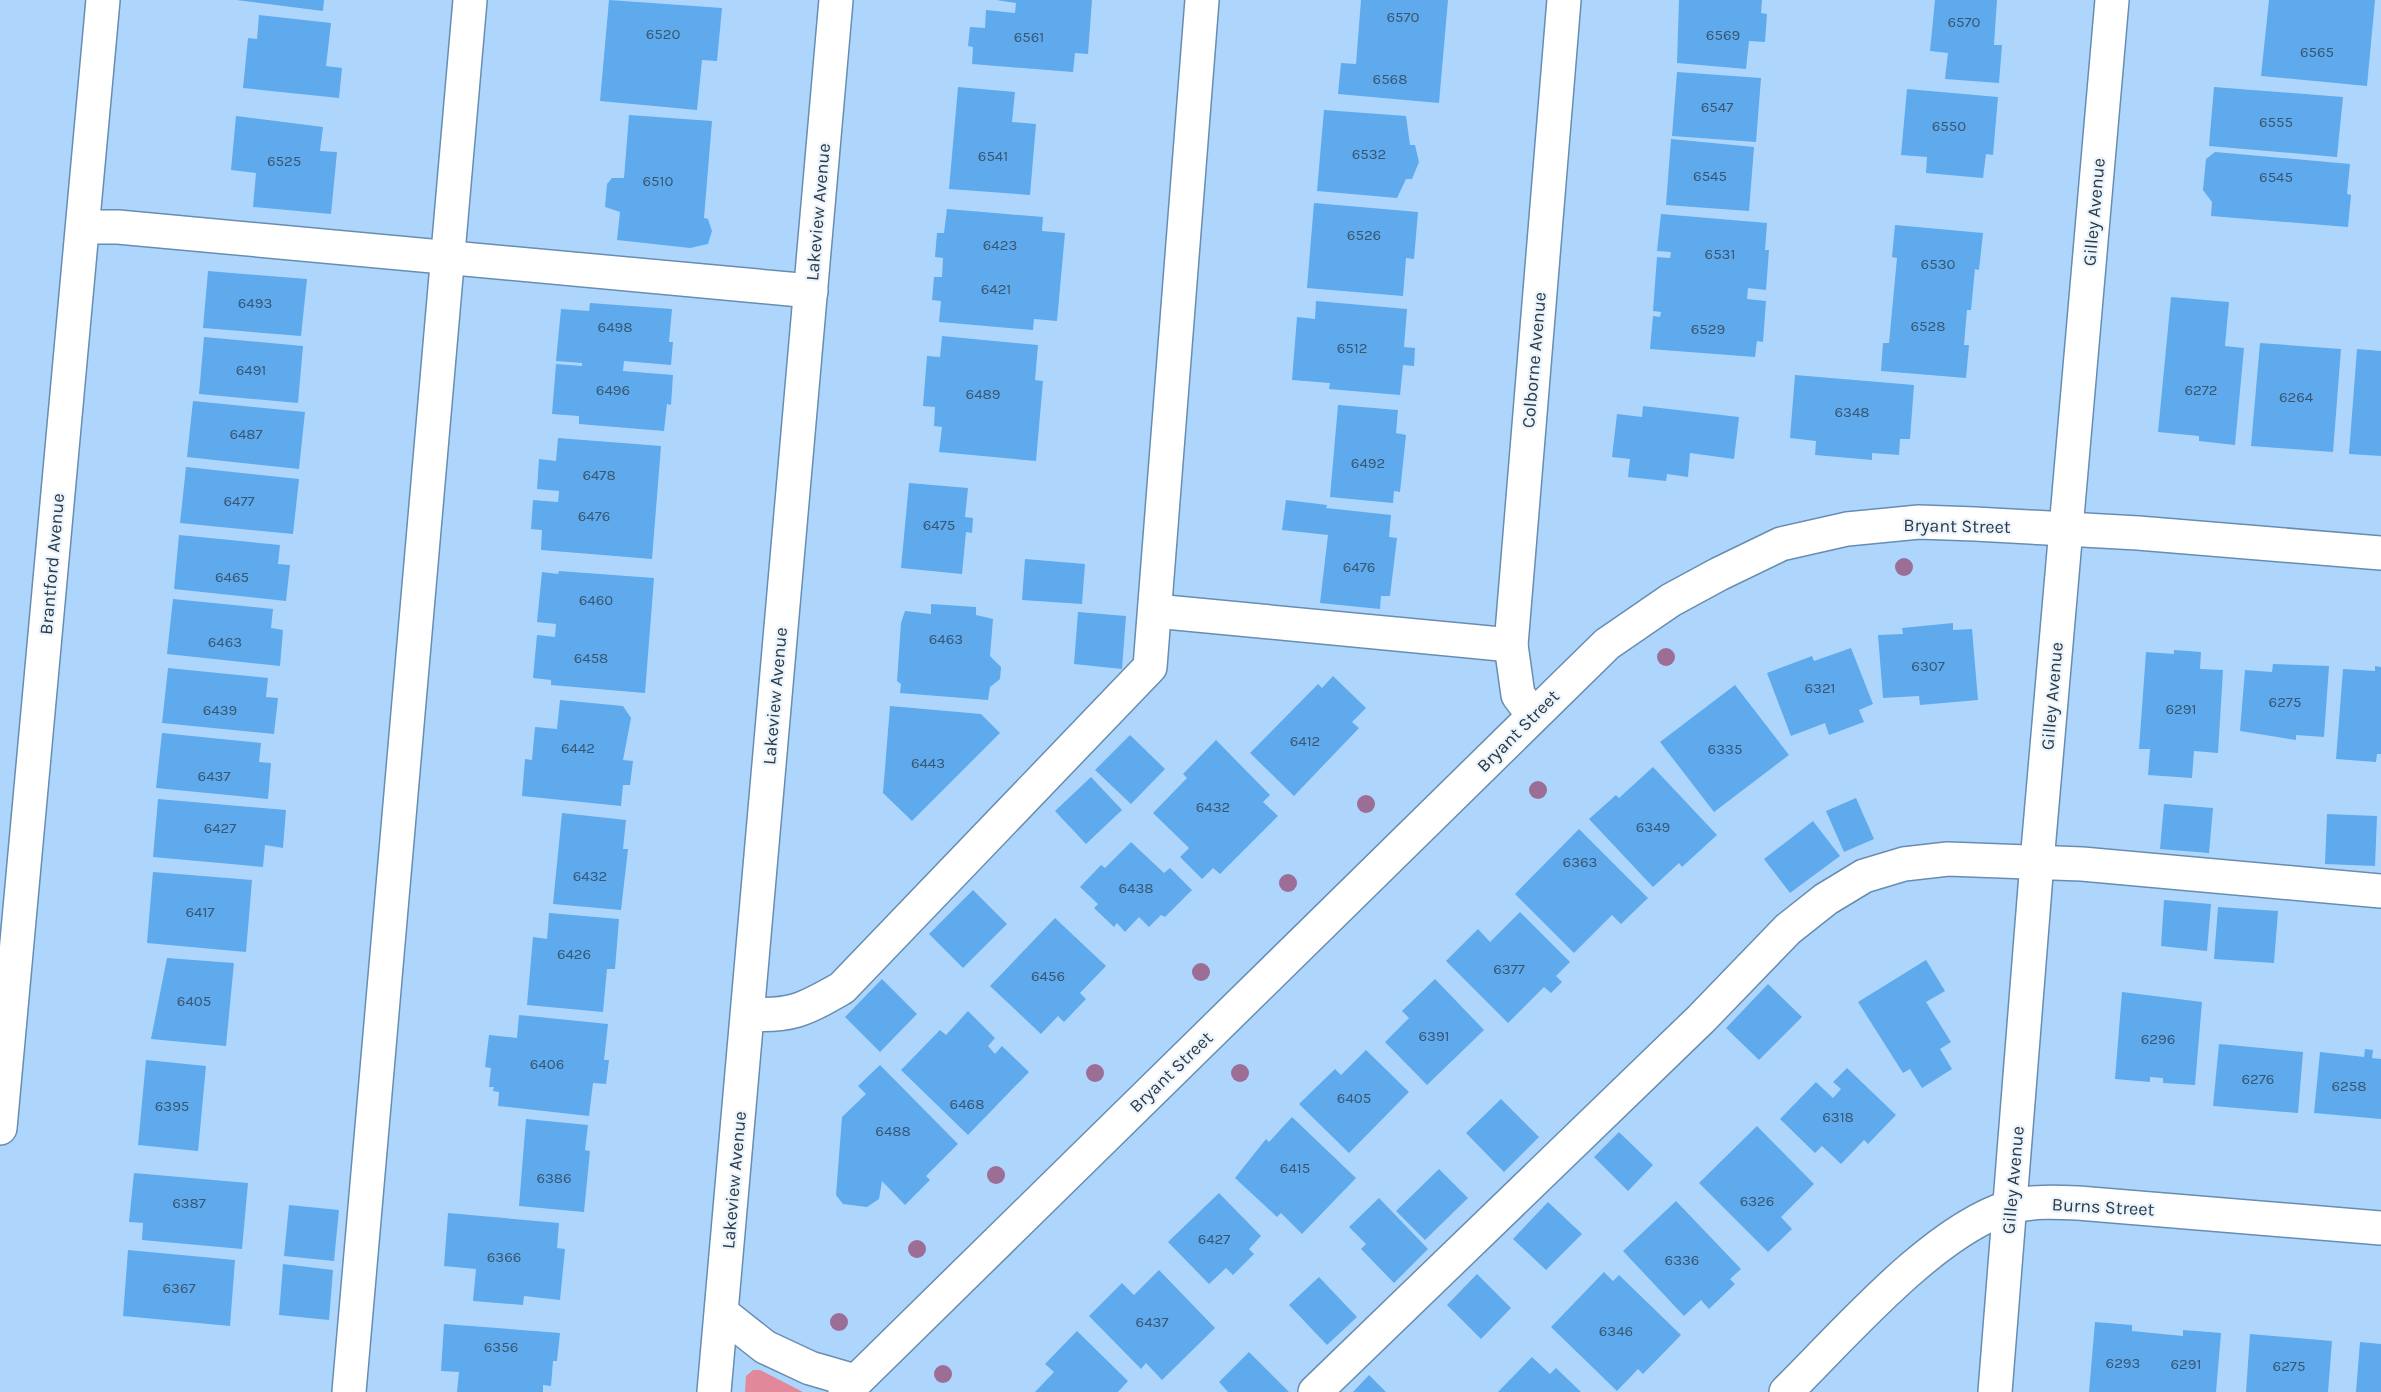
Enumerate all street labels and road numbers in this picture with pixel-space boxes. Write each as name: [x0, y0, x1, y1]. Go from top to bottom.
street label: Lakeview Avenue: [801, 142, 835, 282]
street label: Gilley Avenue: [2078, 157, 2110, 267]
street label: Colborne Avenue: [1517, 291, 1551, 429]
street label: Brantford Avenue: [35, 492, 69, 636]
street label: Bryant Street: [1903, 514, 2011, 538]
street label: Lakeview Avenue: [758, 626, 792, 766]
street label: Gilley Avenue: [2036, 641, 2068, 751]
street label: Bryant Street: [1472, 685, 1564, 777]
street label: Bryant Street: [1125, 1027, 1217, 1117]
street label: Lakeview Avenue: [717, 1110, 751, 1250]
street label: Gilley Avenue: [1997, 1125, 2029, 1235]
street label: Burns Street: [2051, 1193, 2155, 1221]

